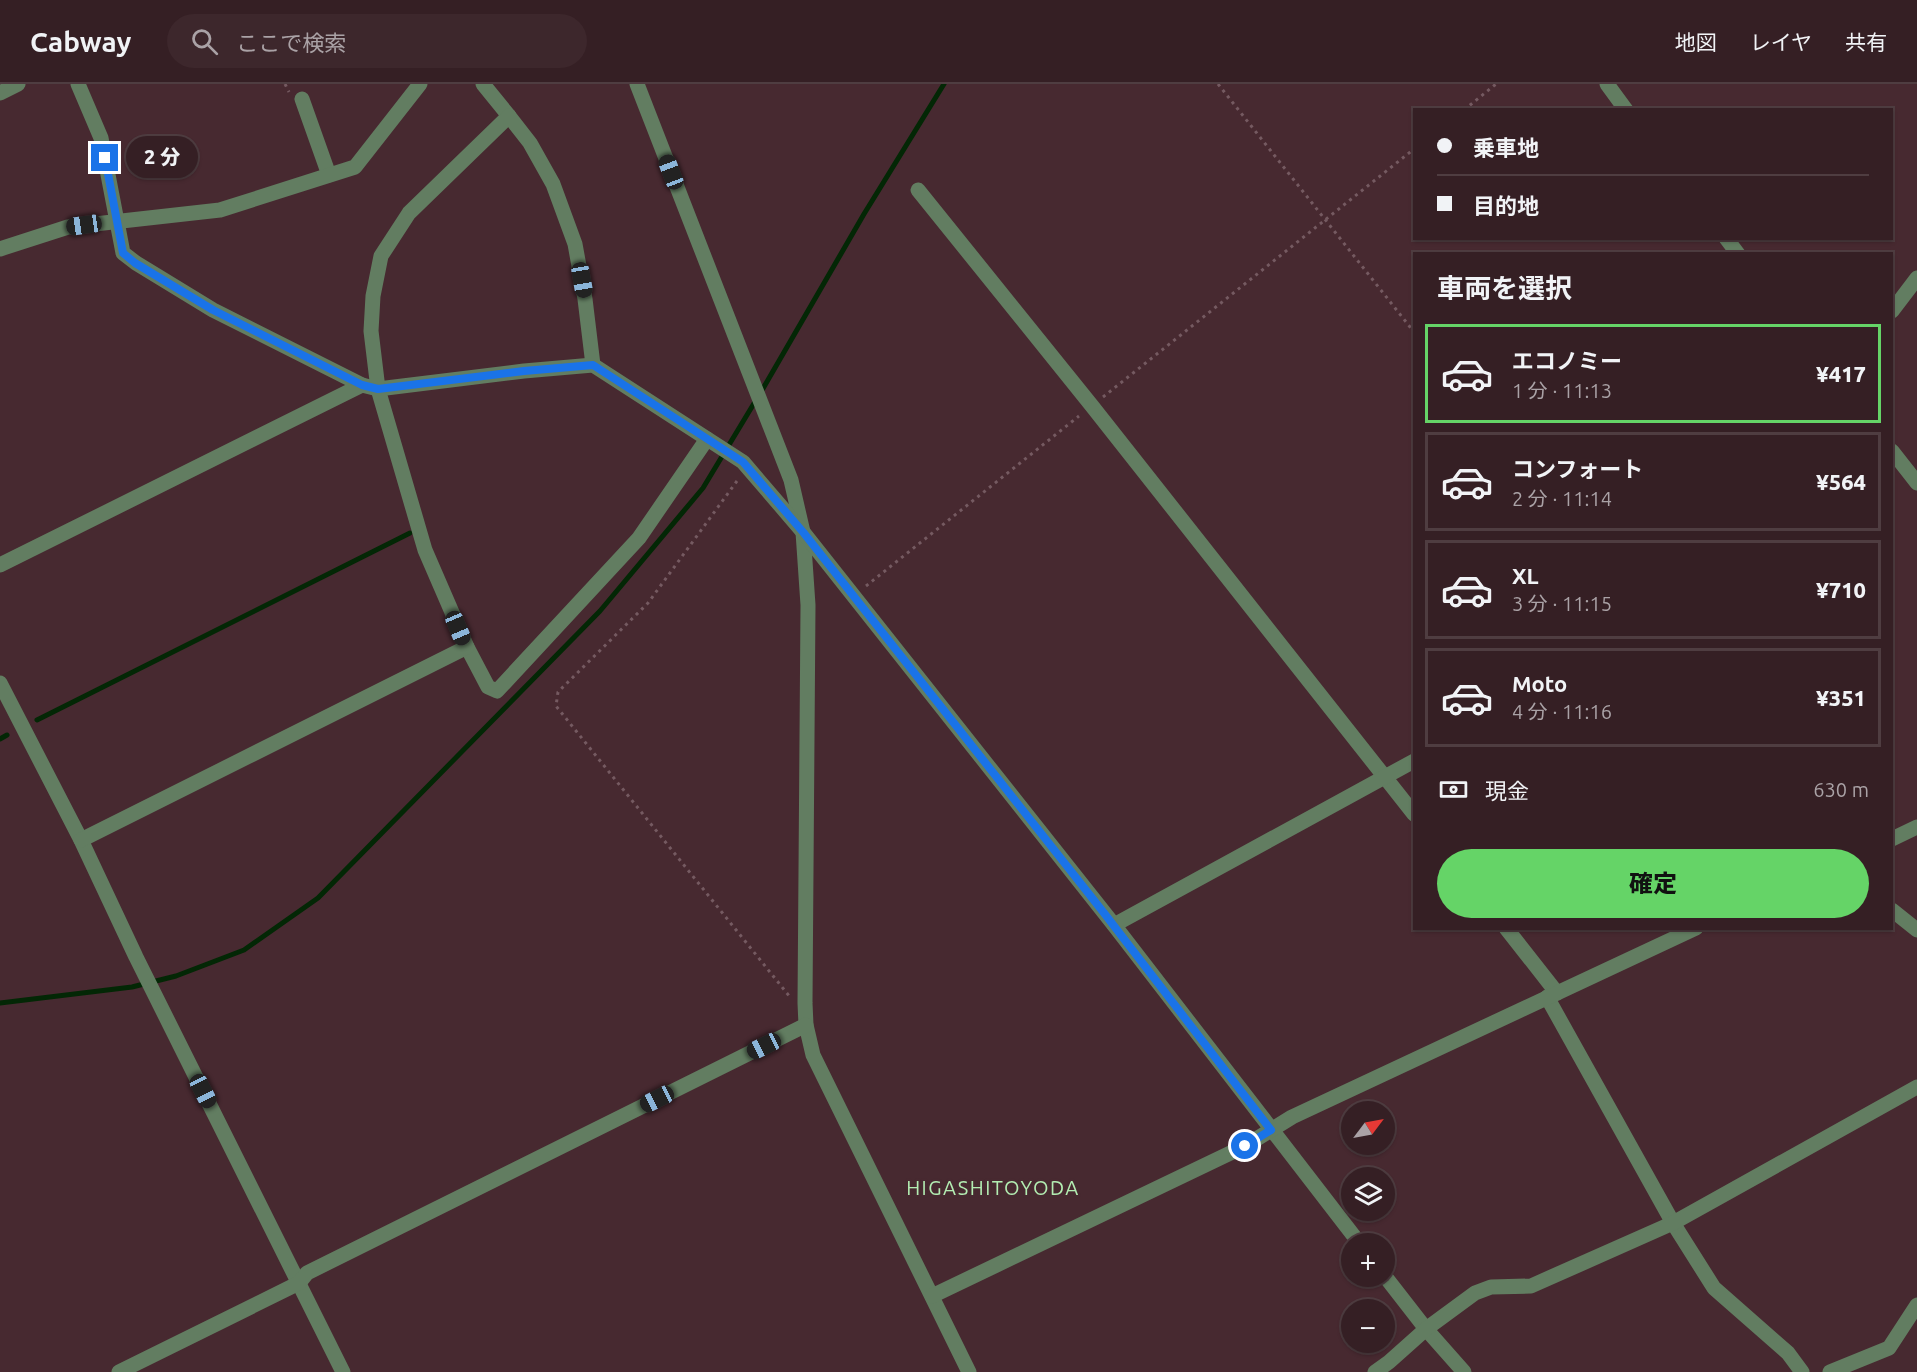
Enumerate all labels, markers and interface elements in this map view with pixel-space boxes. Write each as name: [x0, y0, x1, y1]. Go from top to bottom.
search box: [167, 14, 587, 68]
icon: search: [188, 25, 221, 58]
text: Cabway: [30, 26, 131, 57]
text: ここで検索: [236, 30, 346, 55]
text: 地図: [1675, 30, 1717, 54]
text: レイヤ: [1750, 30, 1812, 54]
text: 共有: [1845, 30, 1887, 54]
text: 乗車地: [1473, 135, 1539, 160]
callout: 2 分: [126, 137, 198, 179]
route end: [91, 144, 118, 171]
text: 2 分: [144, 145, 180, 168]
car: [656, 152, 686, 192]
text: 目的地: [1473, 193, 1539, 218]
car: [65, 214, 103, 236]
car: [570, 261, 594, 299]
text: 車両を選択: [1437, 273, 1572, 303]
icon: car: [1440, 347, 1494, 401]
text: エコノミー: [1512, 348, 1622, 373]
text: ¥417: [1816, 361, 1866, 386]
text: 1 分 · 11:13: [1512, 379, 1612, 402]
icon: car: [1440, 455, 1494, 509]
text: コンフォート: [1512, 456, 1643, 481]
text: ¥564: [1816, 469, 1866, 494]
text: 2 分 · 11:14: [1512, 487, 1612, 510]
icon: car: [1440, 563, 1494, 617]
text: XL: [1512, 563, 1539, 588]
text: ¥710: [1816, 577, 1866, 602]
text: 3 分 · 11:15: [1512, 592, 1612, 615]
car: [443, 608, 473, 648]
icon: car: [1440, 671, 1494, 725]
text: Moto: [1512, 671, 1567, 696]
text: ¥351: [1816, 685, 1866, 710]
text: 4 分 · 11:16: [1512, 700, 1612, 723]
icon: cash: [1437, 773, 1470, 806]
text: 現金: [1485, 778, 1529, 803]
text: 630 m: [1813, 778, 1869, 801]
button: 確定: [1437, 849, 1869, 918]
car: [744, 1030, 784, 1062]
car: [187, 1071, 219, 1111]
car: [637, 1083, 677, 1115]
north arrow: [1341, 1101, 1395, 1155]
map controls: [1341, 1101, 1395, 1353]
route start: [1231, 1132, 1258, 1159]
button: layers: [1341, 1167, 1395, 1221]
district label: HIGASHITOYODA: [906, 1176, 1080, 1199]
button: +: [1341, 1233, 1395, 1287]
button: −: [1341, 1299, 1395, 1353]

